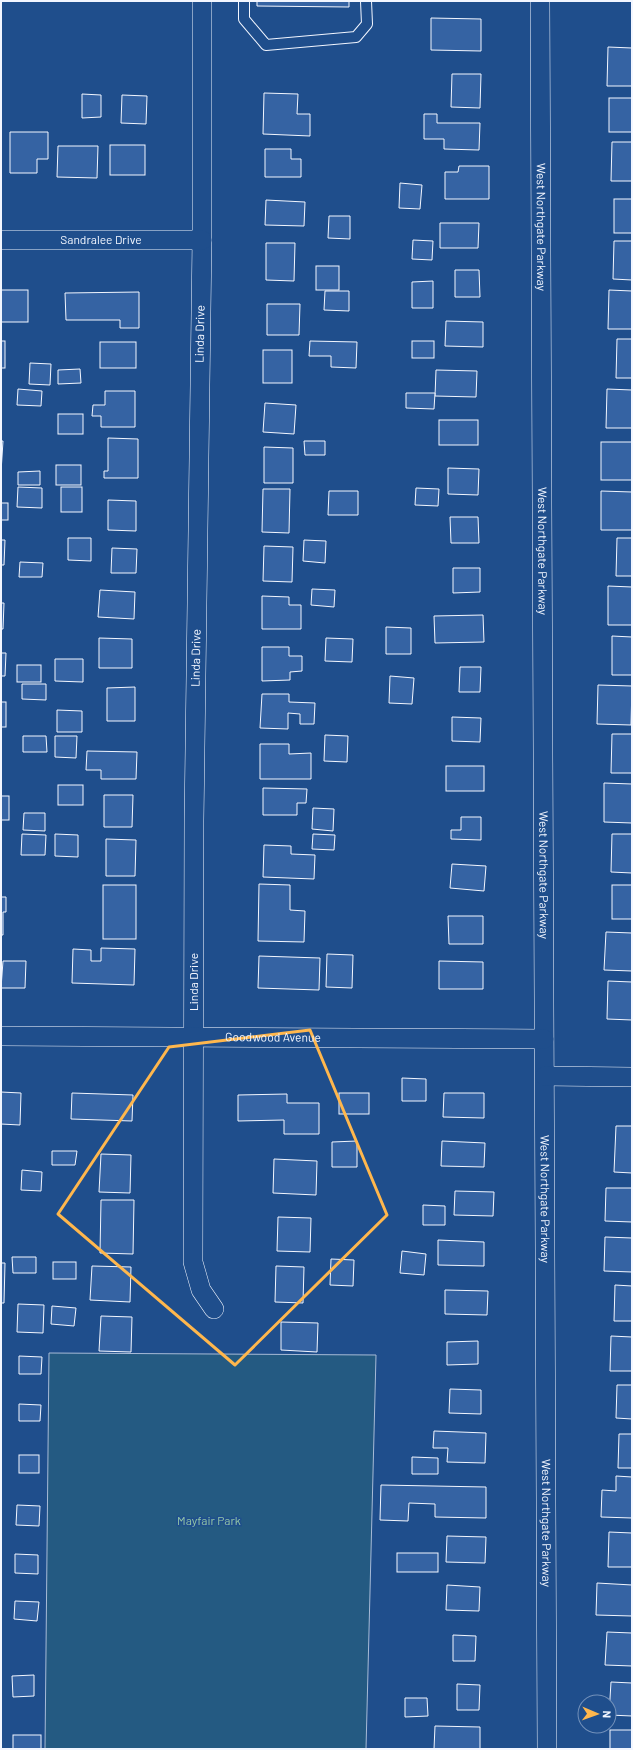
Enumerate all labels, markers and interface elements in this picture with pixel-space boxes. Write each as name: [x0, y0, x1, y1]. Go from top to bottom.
street label: West Northgate Parkway: [535, 163, 549, 292]
street label: Sandralee Drive: [60, 232, 142, 246]
street label: Linda Drive: [191, 305, 207, 363]
street label: West Northgate Parkway: [536, 487, 550, 616]
street label: Linda Drive: [187, 629, 203, 687]
street label: West Northgate Parkway: [537, 811, 552, 940]
street label: Linda Drive: [186, 953, 200, 1011]
street label: Goodwood Avenue: [225, 1029, 321, 1044]
street label: West Northgate Parkway: [539, 1135, 553, 1264]
street label: West Northgate Parkway: [540, 1459, 554, 1588]
park label: Mayfair Park: [177, 1513, 241, 1527]
north arrow: [577, 1694, 617, 1734]
text: N: [601, 1710, 614, 1718]

